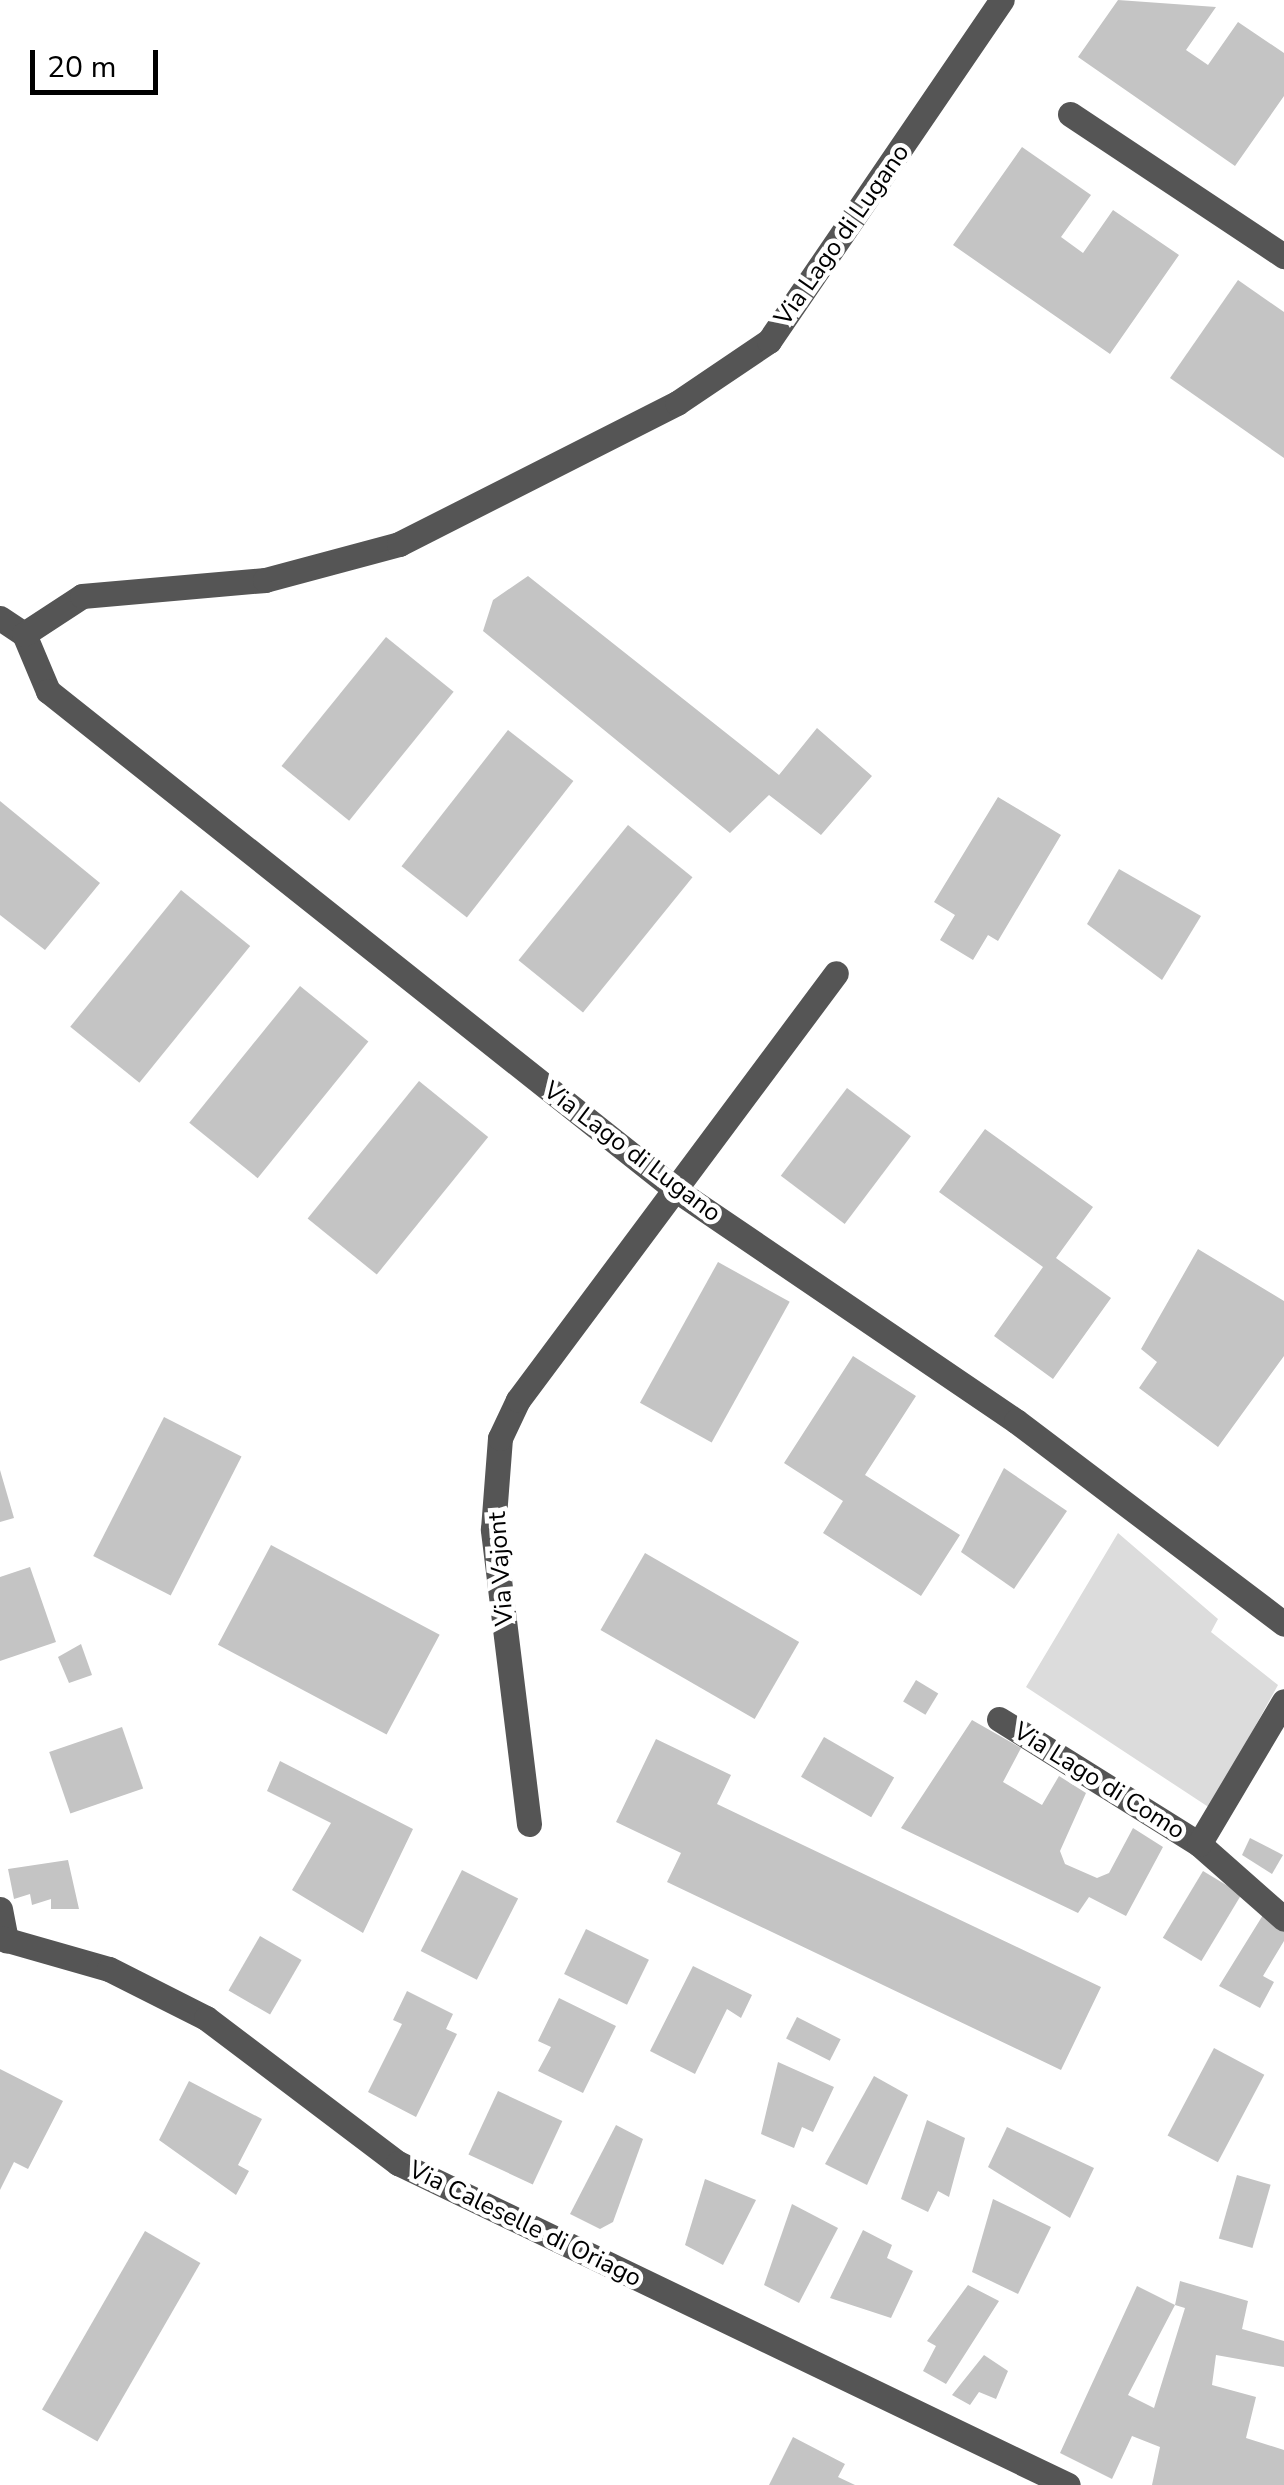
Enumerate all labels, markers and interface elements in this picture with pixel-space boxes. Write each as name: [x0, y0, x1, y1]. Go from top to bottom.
scale bar: [35, 30, 162, 92]
text: 20 m: [47, 47, 116, 88]
street label: Via Lago di Lugano: [768, 138, 916, 332]
street label: Via Lago di Lugano: [537, 1075, 727, 1229]
street label: Via Vajont: [482, 1511, 520, 1627]
street label: Via Lago di Como: [1008, 1716, 1190, 1846]
street label: Via Caleselle di Oriago: [404, 2155, 646, 2293]

